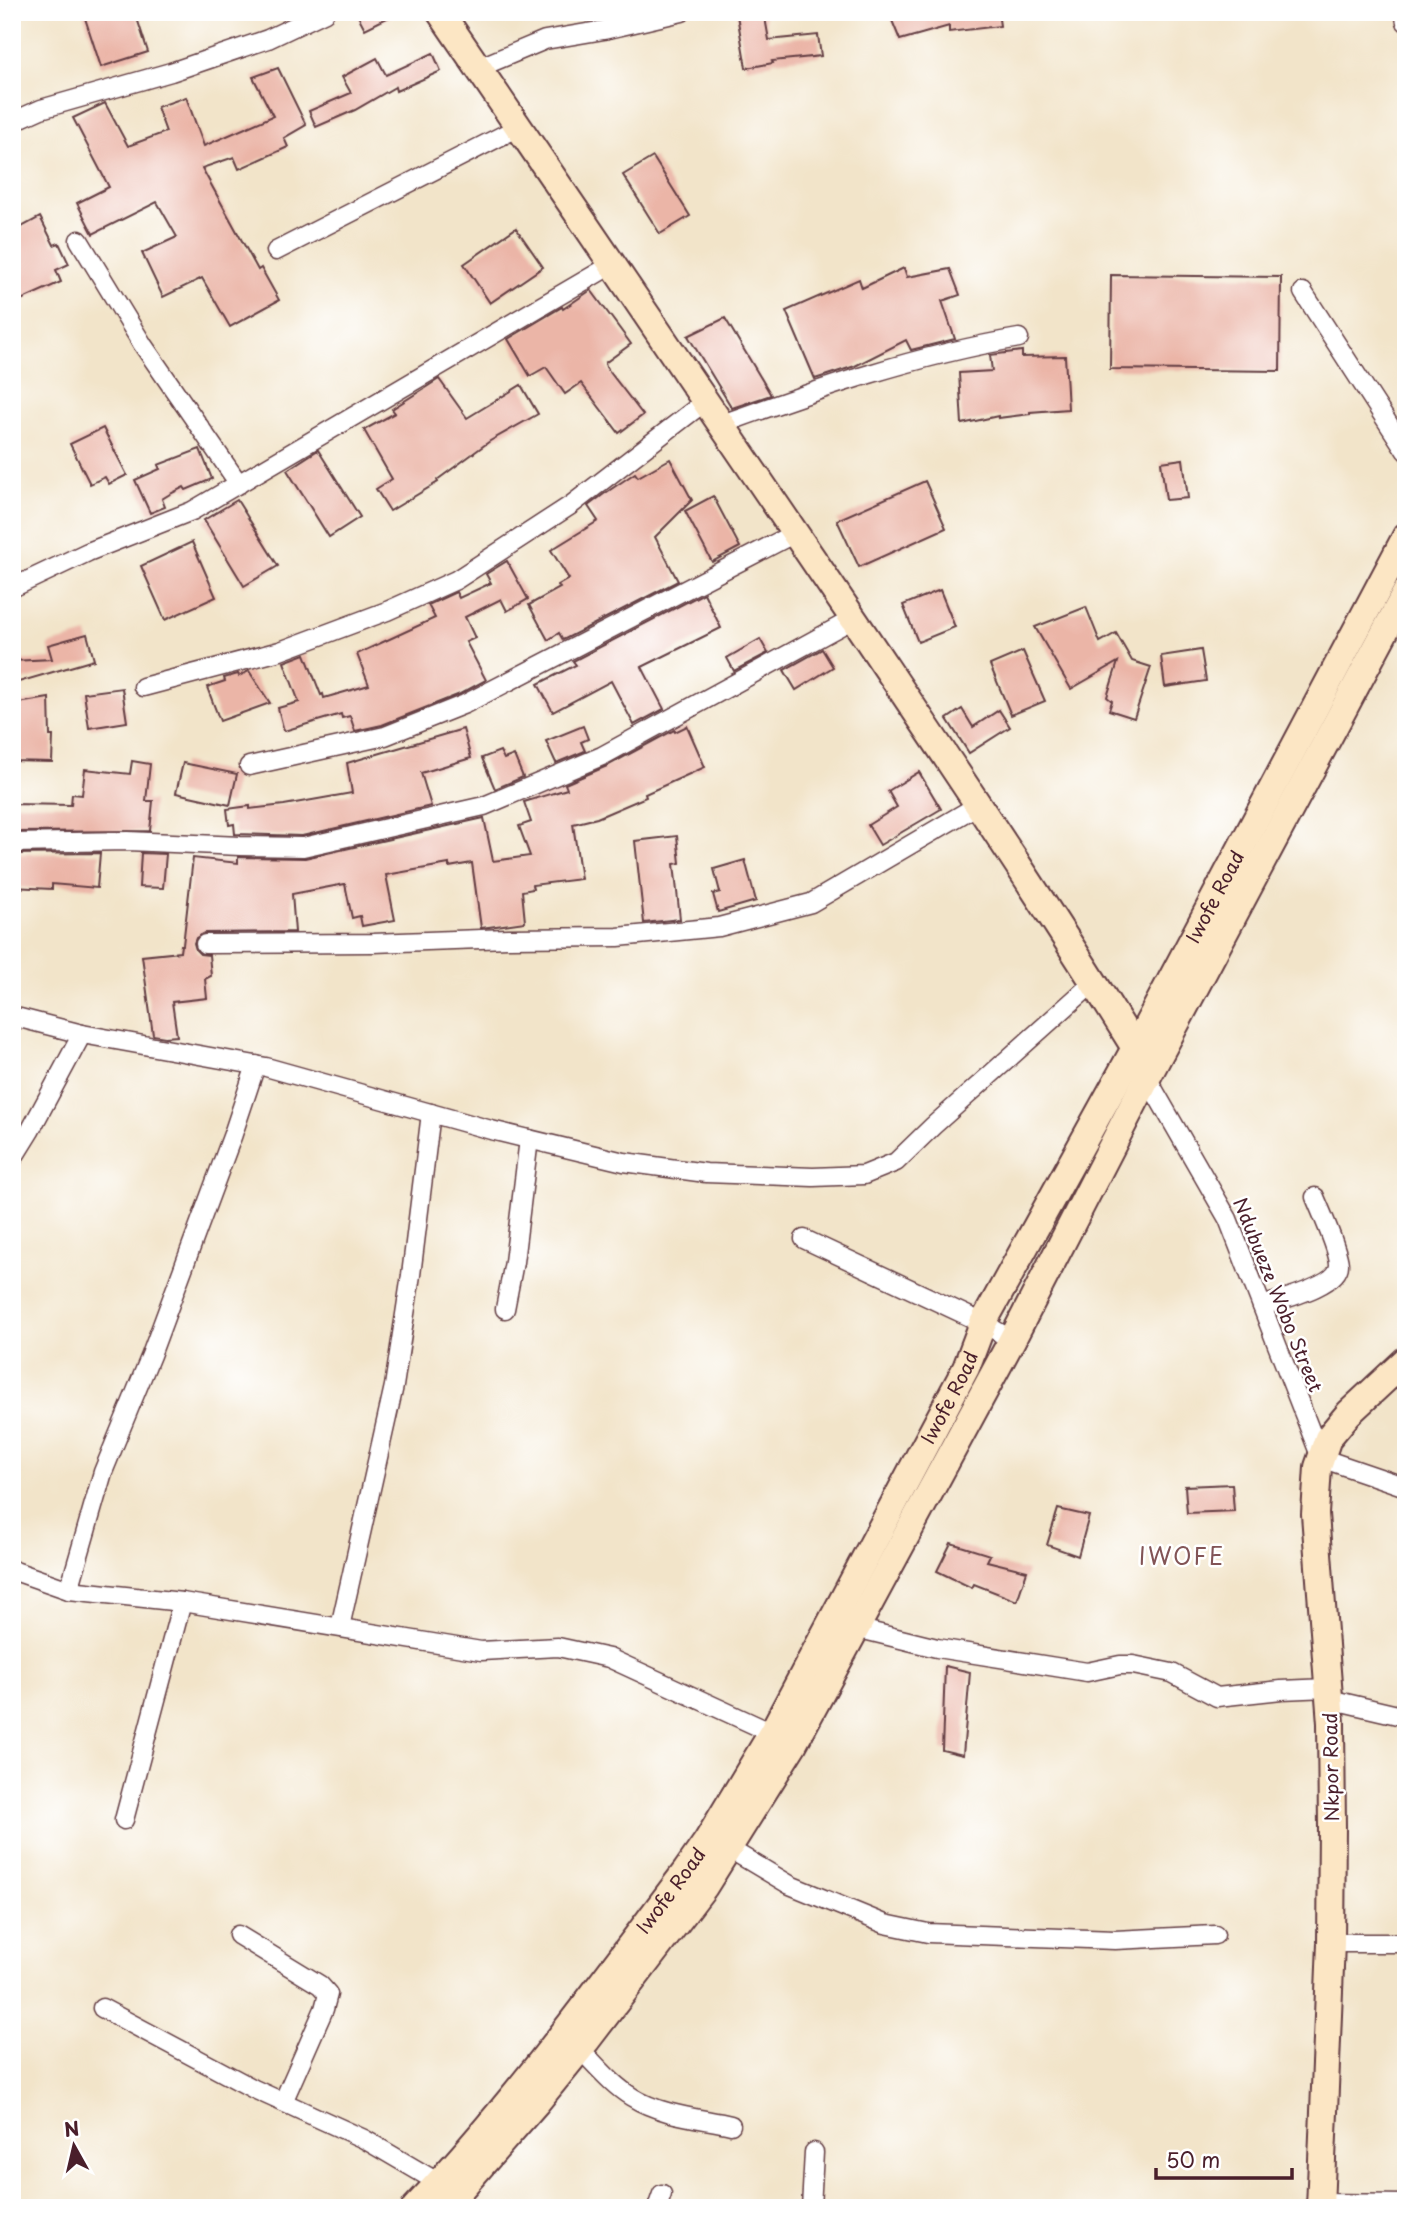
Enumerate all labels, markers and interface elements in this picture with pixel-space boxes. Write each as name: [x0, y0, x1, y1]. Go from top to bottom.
street label: Iwofe Road: [1178, 845, 1250, 948]
street label: Ndubueze Wobo Street: [1227, 1193, 1331, 1396]
street label: Iwofe Road: [913, 1347, 984, 1449]
district label: IWOFE: [1139, 1538, 1225, 1573]
street label: Nkpor Road: [1315, 1712, 1345, 1822]
street label: Iwofe Road: [629, 1841, 712, 1939]
north arrow: [38, 2112, 108, 2182]
text: N: [62, 2113, 81, 2143]
scale bar: [1156, 2136, 1292, 2180]
text: 50 m: [1166, 2143, 1220, 2175]

